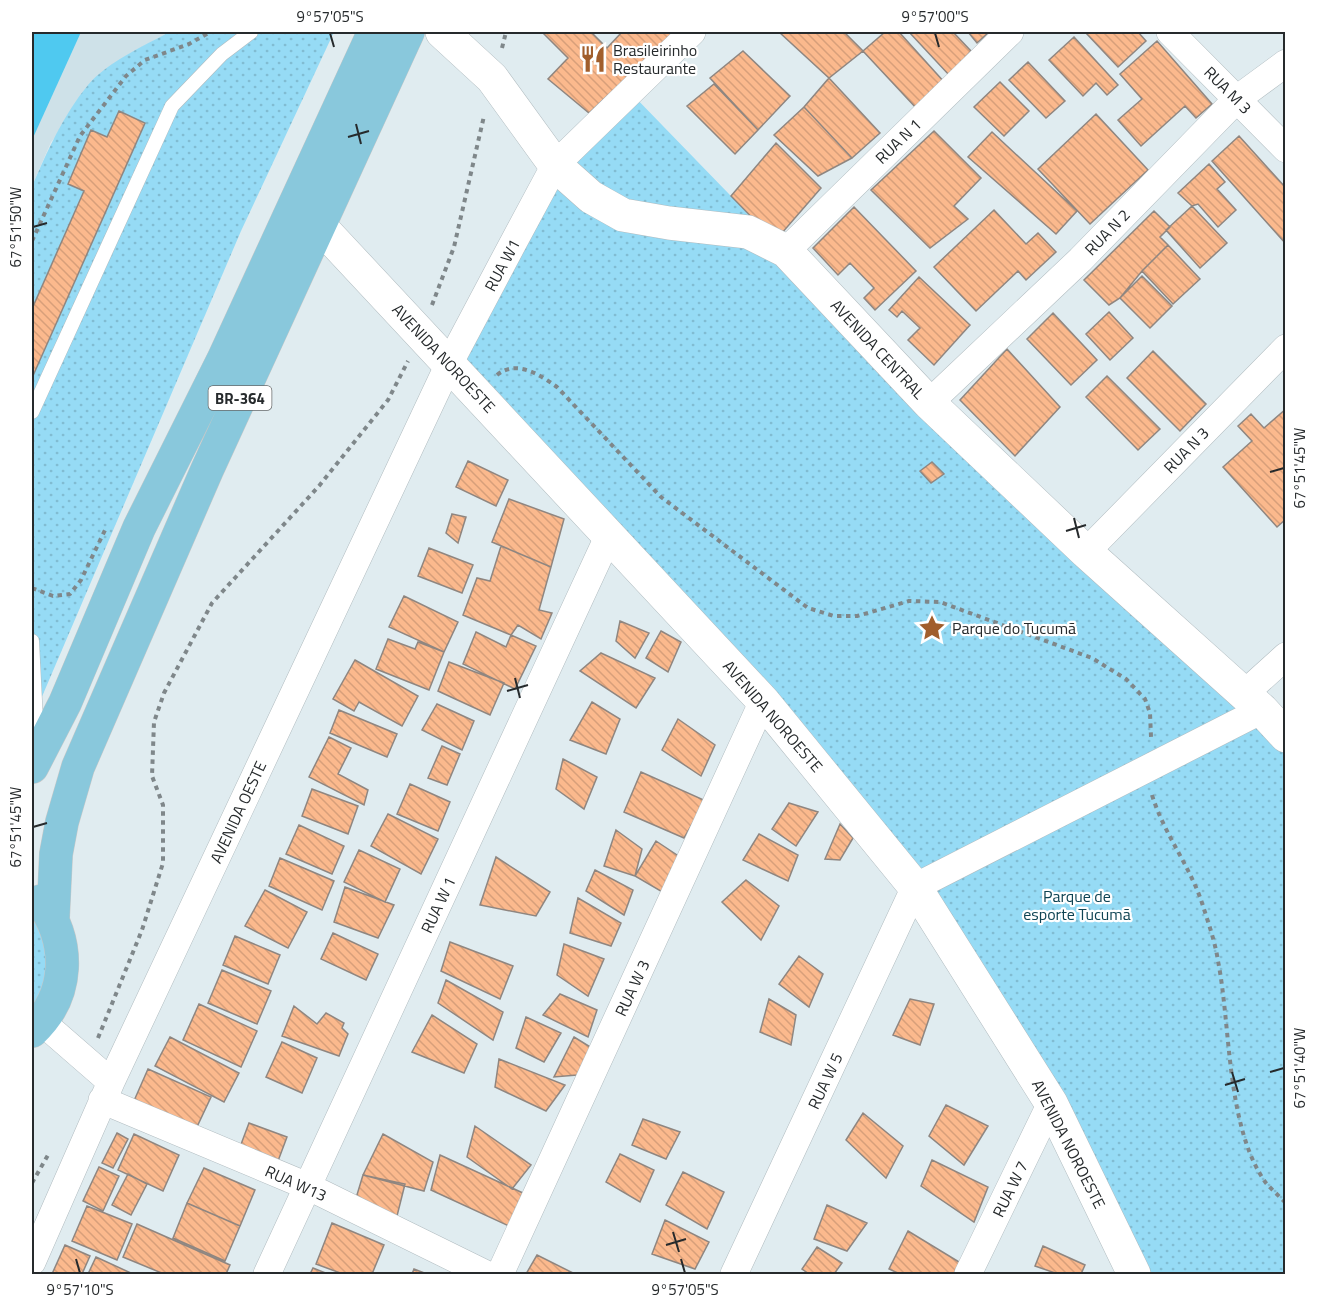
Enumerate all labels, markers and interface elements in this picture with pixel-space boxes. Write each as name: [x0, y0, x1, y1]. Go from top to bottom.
text: 9°57'05"S: [296, 5, 364, 28]
text: 9°57'00"S: [901, 5, 969, 28]
place label: Brasileirinho Restaurante: [613, 38, 697, 80]
restaurant icon: Brasileirinho Restaurante: [578, 44, 608, 74]
street label: RUA M 3: [1199, 61, 1257, 119]
street label: RUA N 1: [869, 113, 927, 169]
text: 67°51'50"W: [4, 187, 27, 267]
street label: RUA N 2: [1079, 203, 1135, 261]
street label: RUA W1: [478, 235, 526, 295]
street label: AVENIDA CENTRAL: [825, 294, 931, 405]
street label: AVENIDA NOROESTE: [387, 298, 501, 418]
road number: BR-364: [208, 386, 272, 410]
street label: RUA N 3: [1158, 421, 1214, 479]
text: 67°51'45"W: [1288, 428, 1311, 508]
place icon: Parque do Tucumã: [917, 613, 947, 643]
place label: Parque do Tucumã: [952, 616, 1076, 640]
street label: AVENIDA NOROESTE: [717, 655, 829, 777]
street label: AVENIDA OESTE: [204, 757, 272, 867]
text: 67°51'45"W: [4, 787, 27, 867]
street label: RUA W 1: [414, 873, 462, 937]
park label: Parque de esporte Tucumã: [1023, 884, 1131, 926]
street label: RUA W 3: [608, 956, 656, 1020]
text: 67°51'40"W: [1288, 1028, 1311, 1108]
street label: RUA W 5: [801, 1049, 849, 1113]
street label: AVENIDA NOROESTE: [1026, 1075, 1112, 1213]
street label: RUA W 7: [986, 1157, 1034, 1221]
street label: RUA W13: [261, 1159, 331, 1207]
text: 9°57'10"S: [46, 1278, 114, 1301]
text: 9°57'05"S: [651, 1278, 719, 1301]

